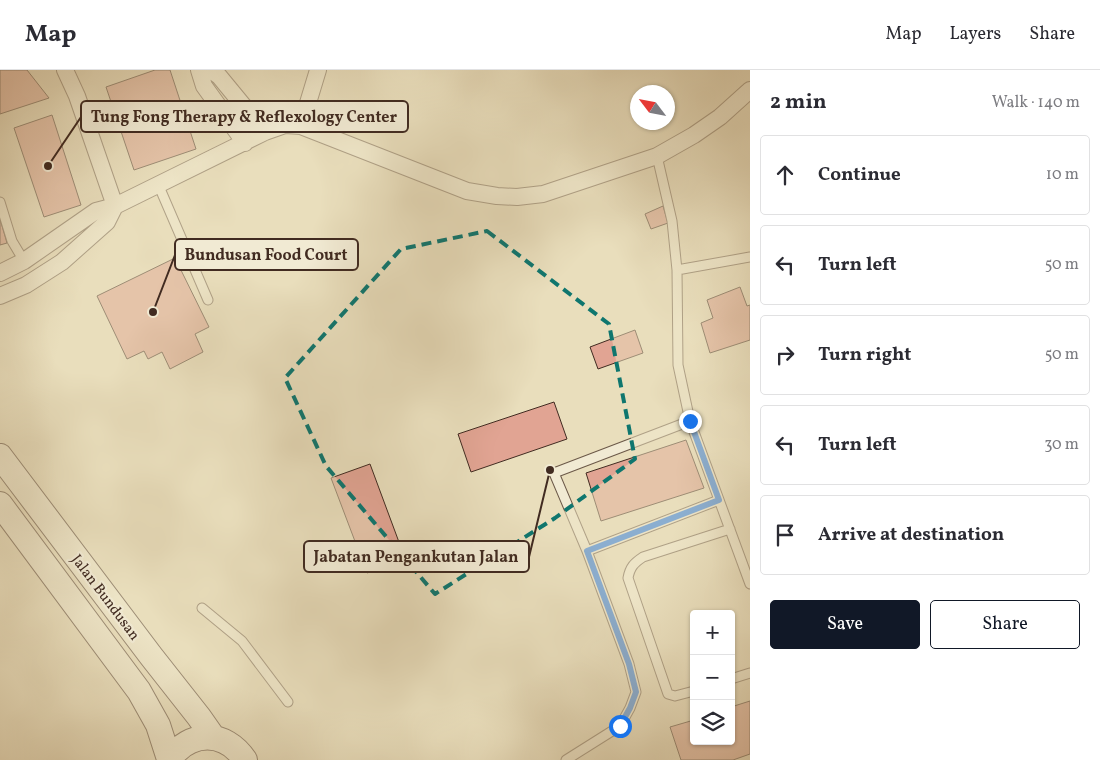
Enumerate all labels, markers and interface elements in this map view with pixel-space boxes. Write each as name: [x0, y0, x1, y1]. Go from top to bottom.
text: Map: [25, 18, 76, 52]
text: Map: [885, 22, 921, 47]
text: Layers: [949, 22, 1001, 47]
text: Share: [1029, 22, 1075, 47]
north arrow: [630, 85, 675, 130]
text: 2 min: [770, 88, 827, 117]
text: Walk · 140 m: [992, 92, 1080, 114]
callout: Tung Fong Therapy & Reflexology Center: [81, 101, 408, 132]
text: Tung Fong Therapy & Reflexology Center: [91, 107, 398, 129]
icon: ahead: [771, 161, 799, 189]
text: Continue: [818, 162, 901, 188]
text: 10 m: [1046, 164, 1079, 186]
callout: Bundusan Food Court: [175, 239, 358, 270]
text: Bundusan Food Court: [185, 245, 347, 267]
icon: left: [771, 251, 799, 279]
text: Turn left: [818, 252, 897, 278]
text: 50 m: [1045, 254, 1079, 276]
icon: right: [771, 341, 799, 369]
text: Turn right: [818, 342, 911, 368]
text: 50 m: [1045, 344, 1079, 366]
route end: [679, 410, 702, 433]
icon: left: [771, 431, 799, 459]
text: Turn left: [818, 432, 897, 458]
text: 30 m: [1044, 434, 1079, 456]
icon: arrive: [771, 521, 799, 549]
text: Arrive at destination: [818, 522, 1004, 548]
callout: Jabatan Pengankutan Jalan: [304, 541, 529, 572]
text: Jabatan Pengankutan Jalan: [312, 547, 519, 569]
street label: Jalan Bundusan: [65, 551, 144, 645]
button: Save: [770, 600, 920, 649]
button: Share: [930, 600, 1080, 649]
map controls: [690, 610, 735, 745]
button: +: [690, 610, 735, 655]
button: −: [690, 655, 735, 700]
button: layers: [690, 700, 735, 745]
route start: [609, 715, 632, 738]

